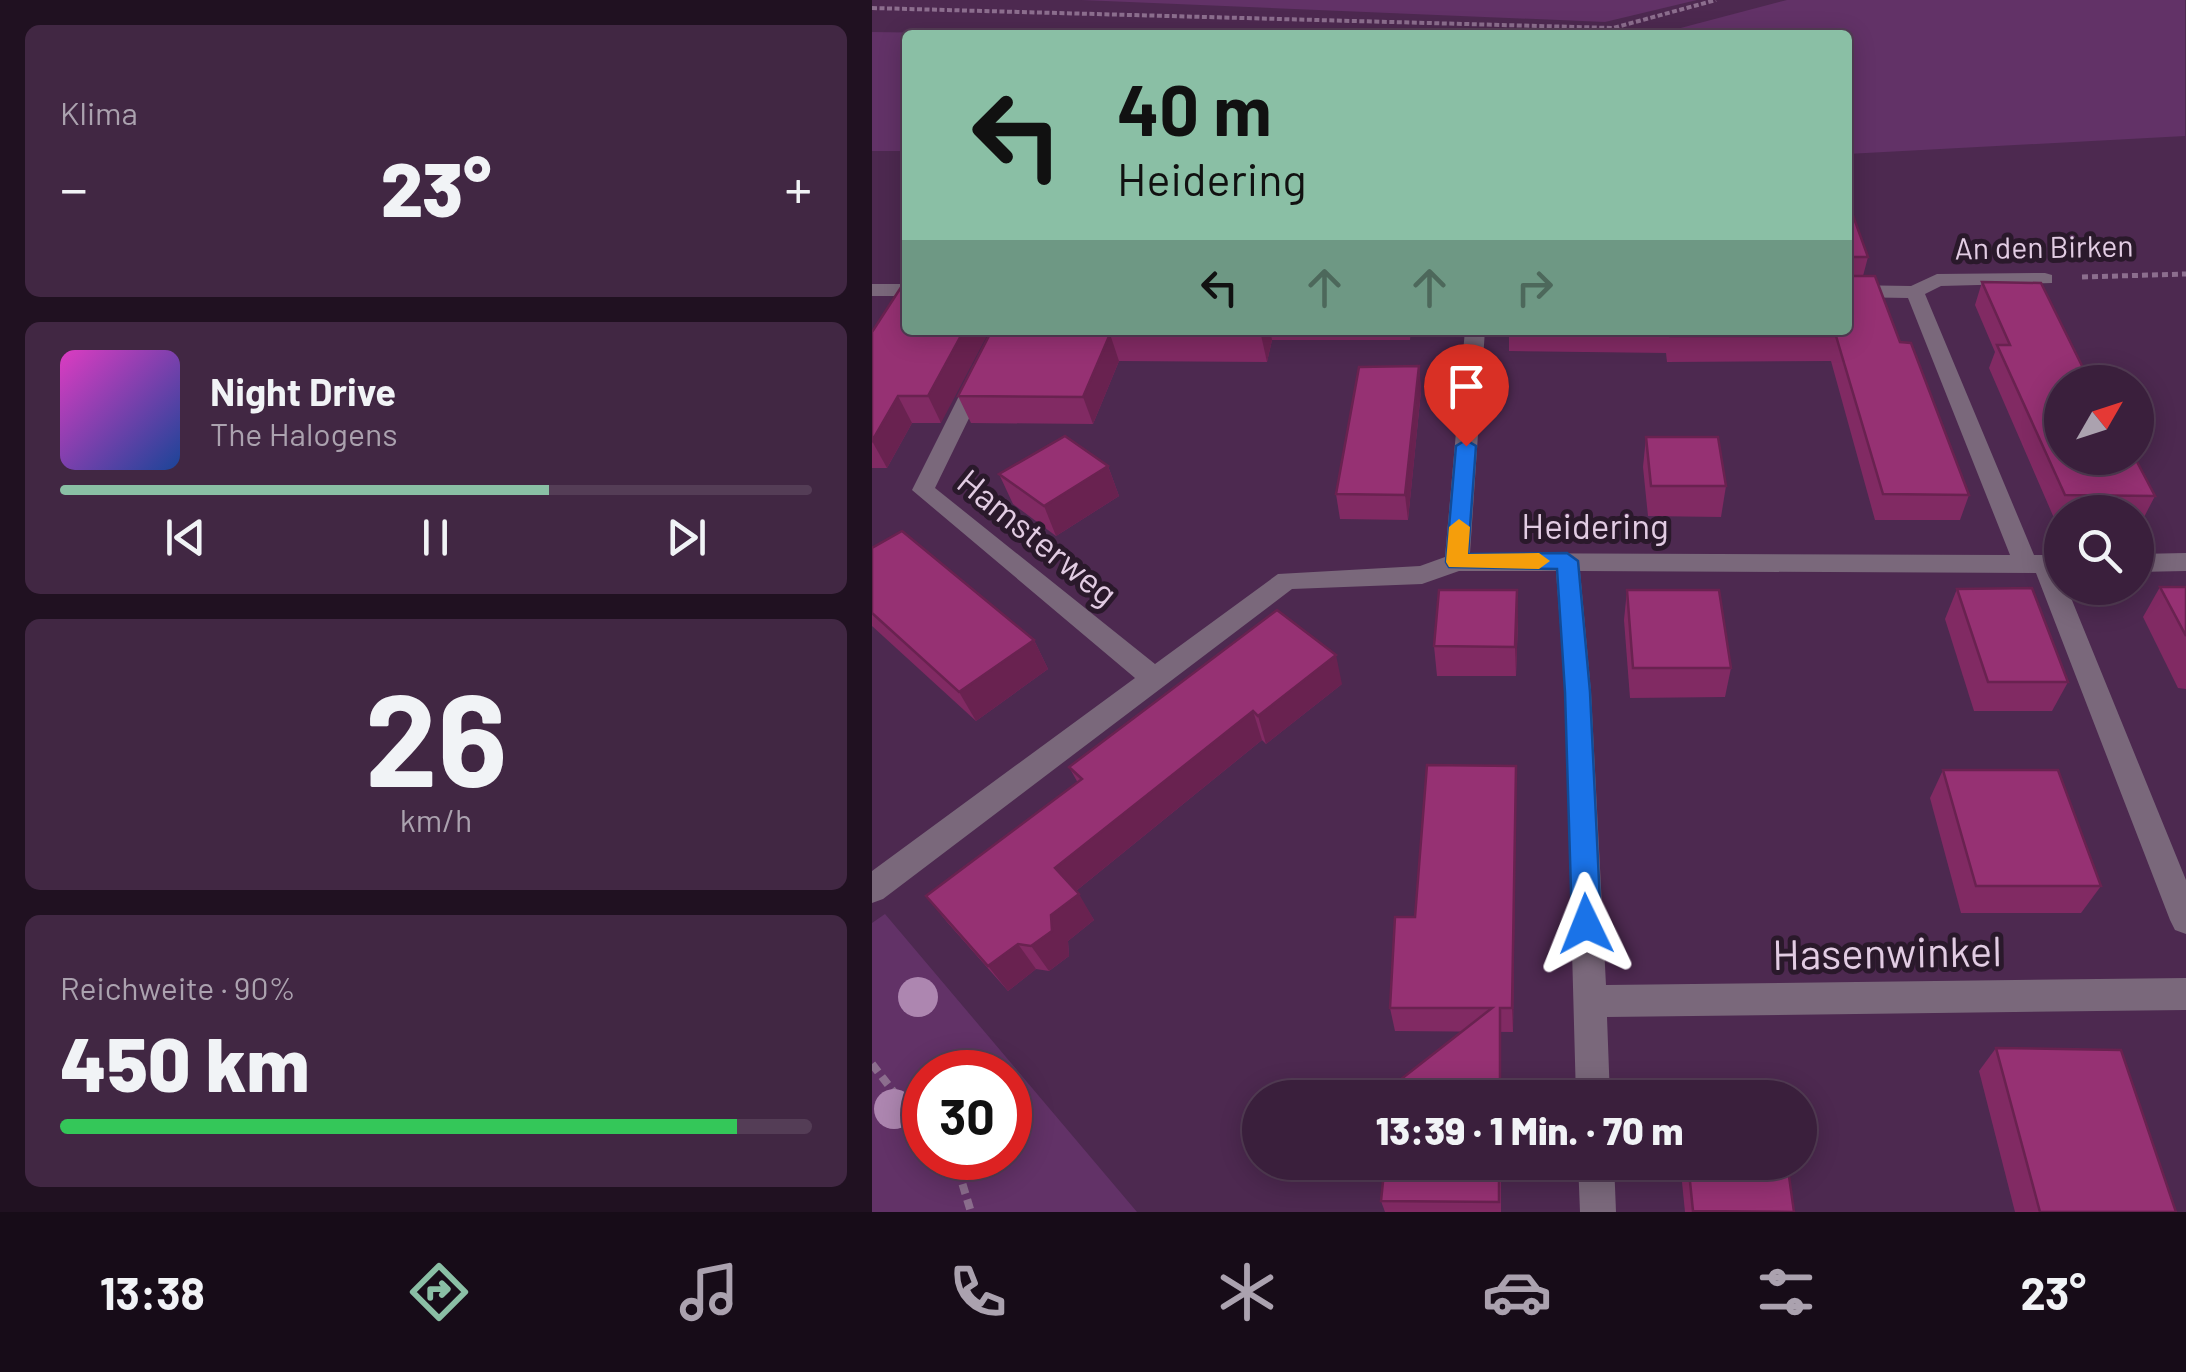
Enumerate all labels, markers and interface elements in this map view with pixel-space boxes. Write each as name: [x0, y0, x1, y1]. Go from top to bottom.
text: 40 m: [1117, 66, 1272, 150]
icon: left: [952, 70, 1082, 200]
text: Klima: [60, 93, 138, 131]
text: 23°: [381, 142, 491, 232]
text: Heidering: [1117, 151, 1307, 205]
text: −: [60, 154, 88, 220]
text: +: [784, 154, 812, 220]
street label: An den Birken: [1954, 226, 2134, 266]
icon: left: [1192, 260, 1247, 315]
icon: ahead: [1297, 260, 1352, 315]
icon: ahead: [1402, 260, 1457, 315]
icon: right: [1507, 260, 1562, 315]
pin: [1424, 344, 1509, 447]
icon: arrive: [1439, 359, 1494, 414]
north arrow: [2044, 365, 2154, 475]
map controls: [2044, 365, 2154, 605]
text: Night Drive: [210, 368, 396, 414]
text: The Halogens: [210, 414, 398, 452]
street label: Hamsterweg: [950, 459, 1127, 614]
button: search: [2044, 495, 2154, 605]
street label: Heidering: [1521, 504, 1669, 546]
icon: previous: [158, 510, 213, 565]
icon: pause: [408, 510, 463, 565]
icon: next: [659, 510, 714, 565]
text: 26: [365, 657, 507, 813]
text: km/h: [400, 800, 472, 838]
position arrow: [1534, 872, 1638, 976]
street label: Hasenwinkel: [1772, 924, 2002, 978]
text: Reichweite · 90%: [60, 968, 296, 1006]
text: 450 km: [60, 1017, 310, 1107]
speed limit sign: 30: [902, 1050, 1032, 1180]
text: 13:39 · 1 Min. · 70 m: [1376, 1107, 1683, 1153]
icon: directions: [404, 1257, 474, 1327]
icon: music: [674, 1257, 744, 1327]
icon: phone: [943, 1257, 1013, 1327]
icon: climate: [1212, 1257, 1282, 1327]
icon: car: [1482, 1257, 1552, 1327]
icon: filters: [1751, 1257, 1821, 1327]
text: 13:38: [100, 1265, 205, 1319]
text: 23°: [2020, 1265, 2086, 1319]

